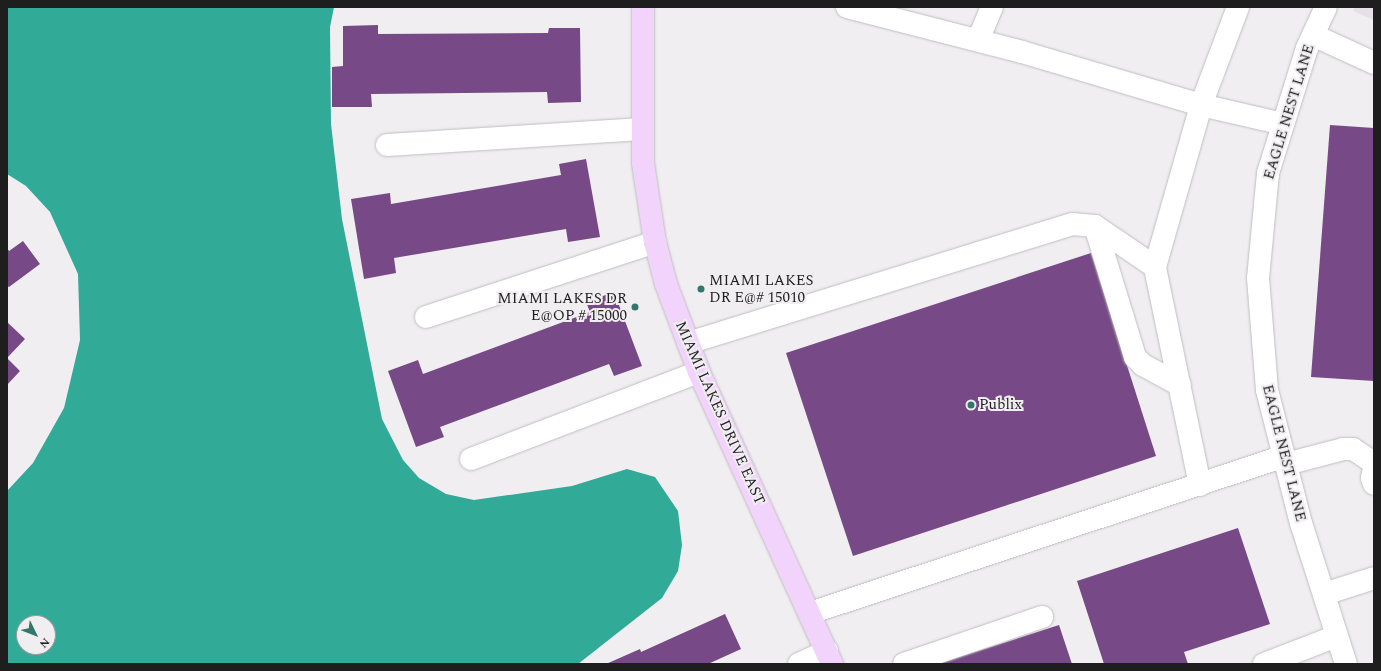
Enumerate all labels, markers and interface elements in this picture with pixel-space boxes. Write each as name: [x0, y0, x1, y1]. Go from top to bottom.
street label: EAGLE NEST LANE: [1260, 42, 1318, 182]
place label: MIAMI LAKES DR E@# 15010: [709, 271, 813, 306]
marker: MIAMI LAKES DR E@# 15010: [696, 284, 706, 294]
place label: MIAMI LAKES DR E@OP # 15000: [497, 289, 627, 324]
marker: MIAMI LAKES DR E@OP # 15000: [630, 302, 640, 312]
street label: MIAMI LAKES DRIVE EAST: [671, 318, 769, 508]
street label: EAGLE NEST LANE: [1258, 383, 1310, 523]
place label: Publix: [979, 396, 1022, 414]
marker: Publix: [966, 400, 976, 410]
north arrow: [16, 615, 56, 655]
text: N: [35, 634, 54, 652]

